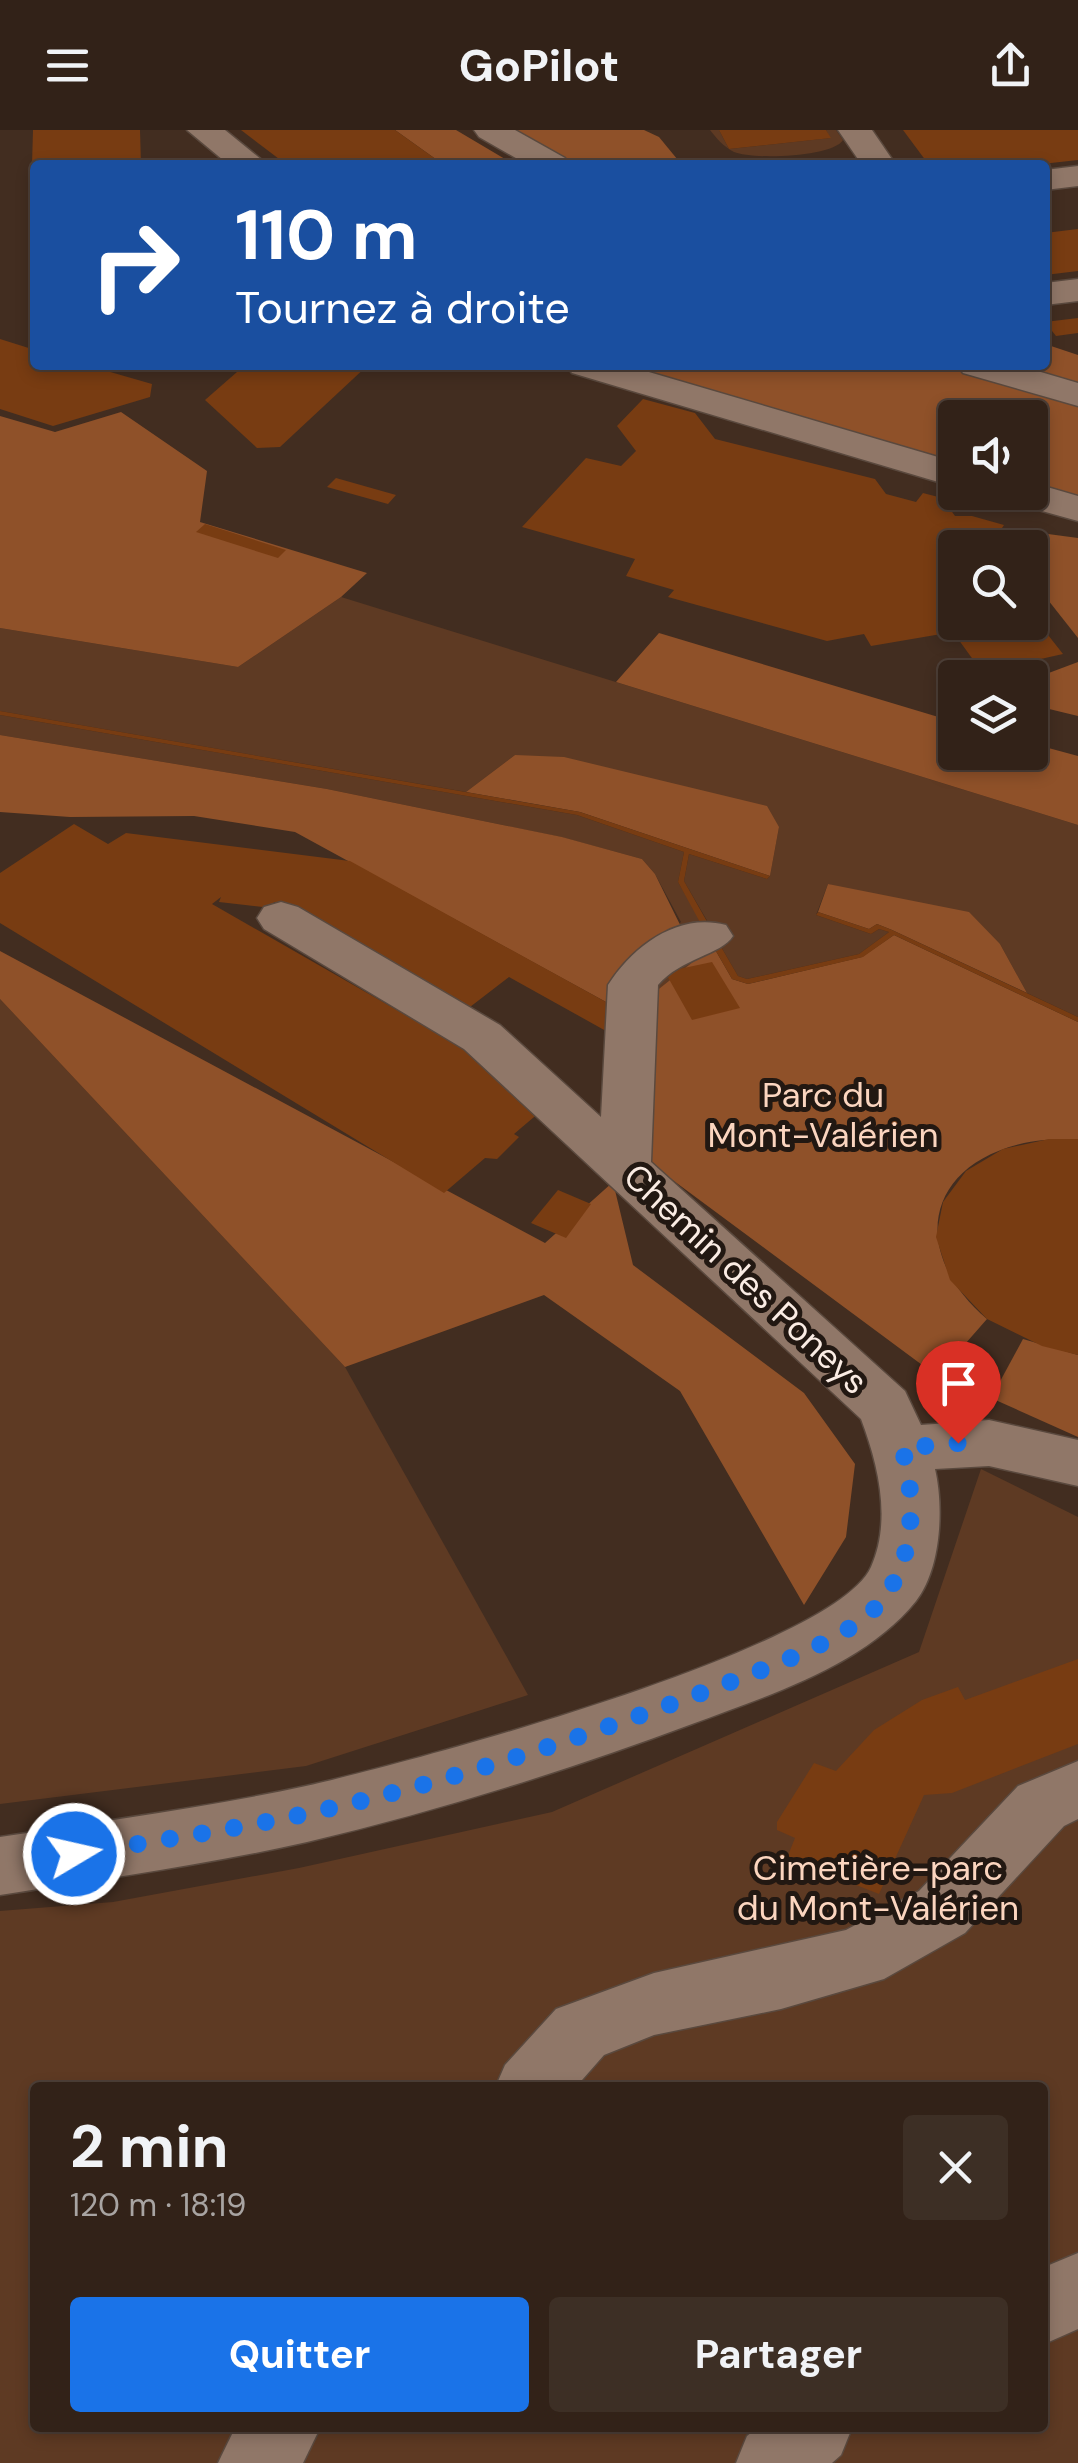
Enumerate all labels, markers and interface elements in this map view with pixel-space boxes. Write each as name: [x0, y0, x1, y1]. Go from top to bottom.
text: GoPilot: [459, 36, 619, 95]
icon: menu: [40, 38, 95, 93]
icon: share: [983, 38, 1038, 93]
text: 110 m: [235, 190, 418, 281]
icon: right: [70, 200, 200, 330]
text: Tournez à droite: [235, 278, 570, 337]
map controls: [938, 400, 1048, 770]
button: sound: [938, 400, 1048, 510]
button: search: [938, 530, 1048, 640]
button: layers: [938, 660, 1048, 770]
park label: Parc du Mont-Valérien: [707, 1072, 939, 1158]
street label: Chemin des Poneys: [614, 1154, 878, 1404]
pin: [916, 1341, 1001, 1444]
icon: arrive: [931, 1356, 986, 1411]
position arrow: [22, 1802, 126, 1906]
park label: Cimetière-parc du Mont-Valérien: [737, 1845, 1019, 1931]
text: 2 min: [70, 2107, 229, 2186]
button: close: [903, 2115, 1008, 2220]
text: 120 m · 18:19: [70, 2184, 246, 2226]
button: Quitter: [70, 2297, 529, 2412]
button: Partager: [549, 2297, 1008, 2412]

